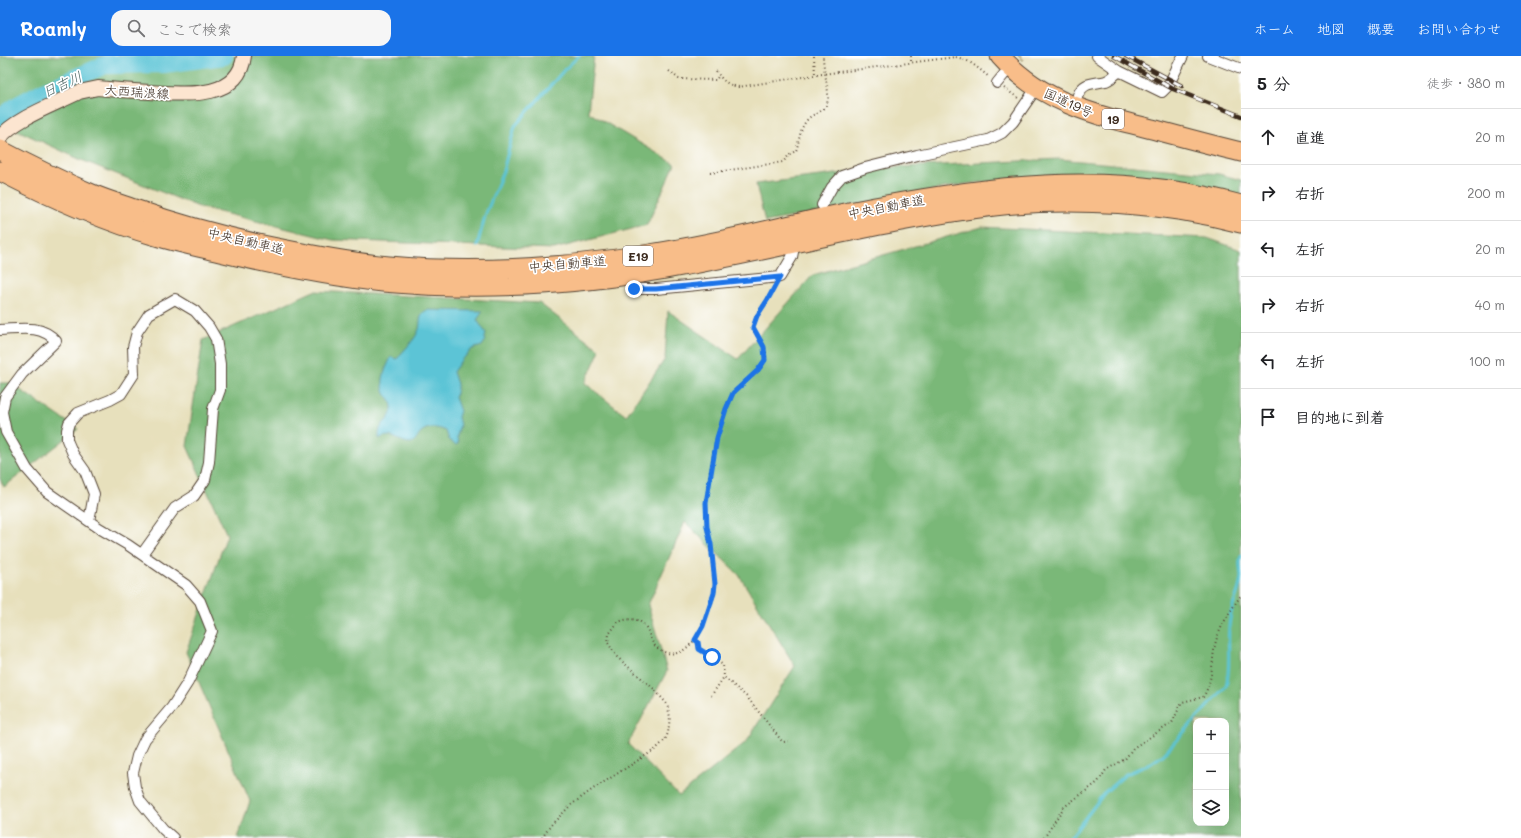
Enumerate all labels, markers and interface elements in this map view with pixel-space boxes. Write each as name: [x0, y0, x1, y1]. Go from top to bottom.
search box: [111, 10, 391, 46]
text: Roamly: [20, 16, 87, 41]
icon: search: [125, 17, 147, 39]
text: ここで検索: [157, 19, 232, 39]
text: ホーム: [1254, 19, 1295, 38]
text: 地図: [1317, 19, 1345, 38]
text: 概要: [1367, 19, 1395, 38]
text: お問い合わせ: [1417, 19, 1501, 38]
water label: 日吉川: [39, 67, 85, 101]
text: 5 分: [1257, 72, 1290, 94]
text: 徒歩 · 380 m: [1427, 74, 1505, 91]
street label: 大西瑞浪線: [104, 80, 171, 102]
street label: 国道19号: [1042, 84, 1096, 120]
road number: 19: [1102, 109, 1124, 129]
icon: ahead: [1257, 126, 1279, 148]
text: 直進: [1295, 127, 1325, 147]
text: 20 m: [1475, 128, 1505, 145]
icon: right: [1257, 182, 1279, 204]
text: 右折: [1295, 183, 1325, 203]
text: 200 m: [1467, 184, 1505, 201]
street label: 中央自動車道: [846, 190, 926, 222]
street label: 中央自動車道: [206, 223, 286, 257]
icon: left: [1257, 238, 1279, 260]
text: 左折: [1295, 239, 1325, 259]
text: 20 m: [1475, 240, 1505, 257]
road number: E19: [623, 246, 653, 266]
street label: 中央自動車道: [527, 251, 607, 275]
route end: [625, 280, 643, 298]
icon: right: [1257, 294, 1279, 316]
text: 右折: [1295, 295, 1325, 315]
text: 40 m: [1475, 296, 1505, 313]
icon: left: [1257, 350, 1279, 372]
text: 左折: [1295, 351, 1325, 371]
text: 100 m: [1469, 352, 1505, 369]
icon: arrive: [1257, 406, 1279, 428]
text: 目的地に到着: [1295, 407, 1385, 427]
route start: [703, 648, 721, 666]
map controls: [1193, 718, 1229, 826]
button: +: [1193, 718, 1229, 754]
button: −: [1193, 754, 1229, 790]
button: layers: [1193, 790, 1229, 826]

